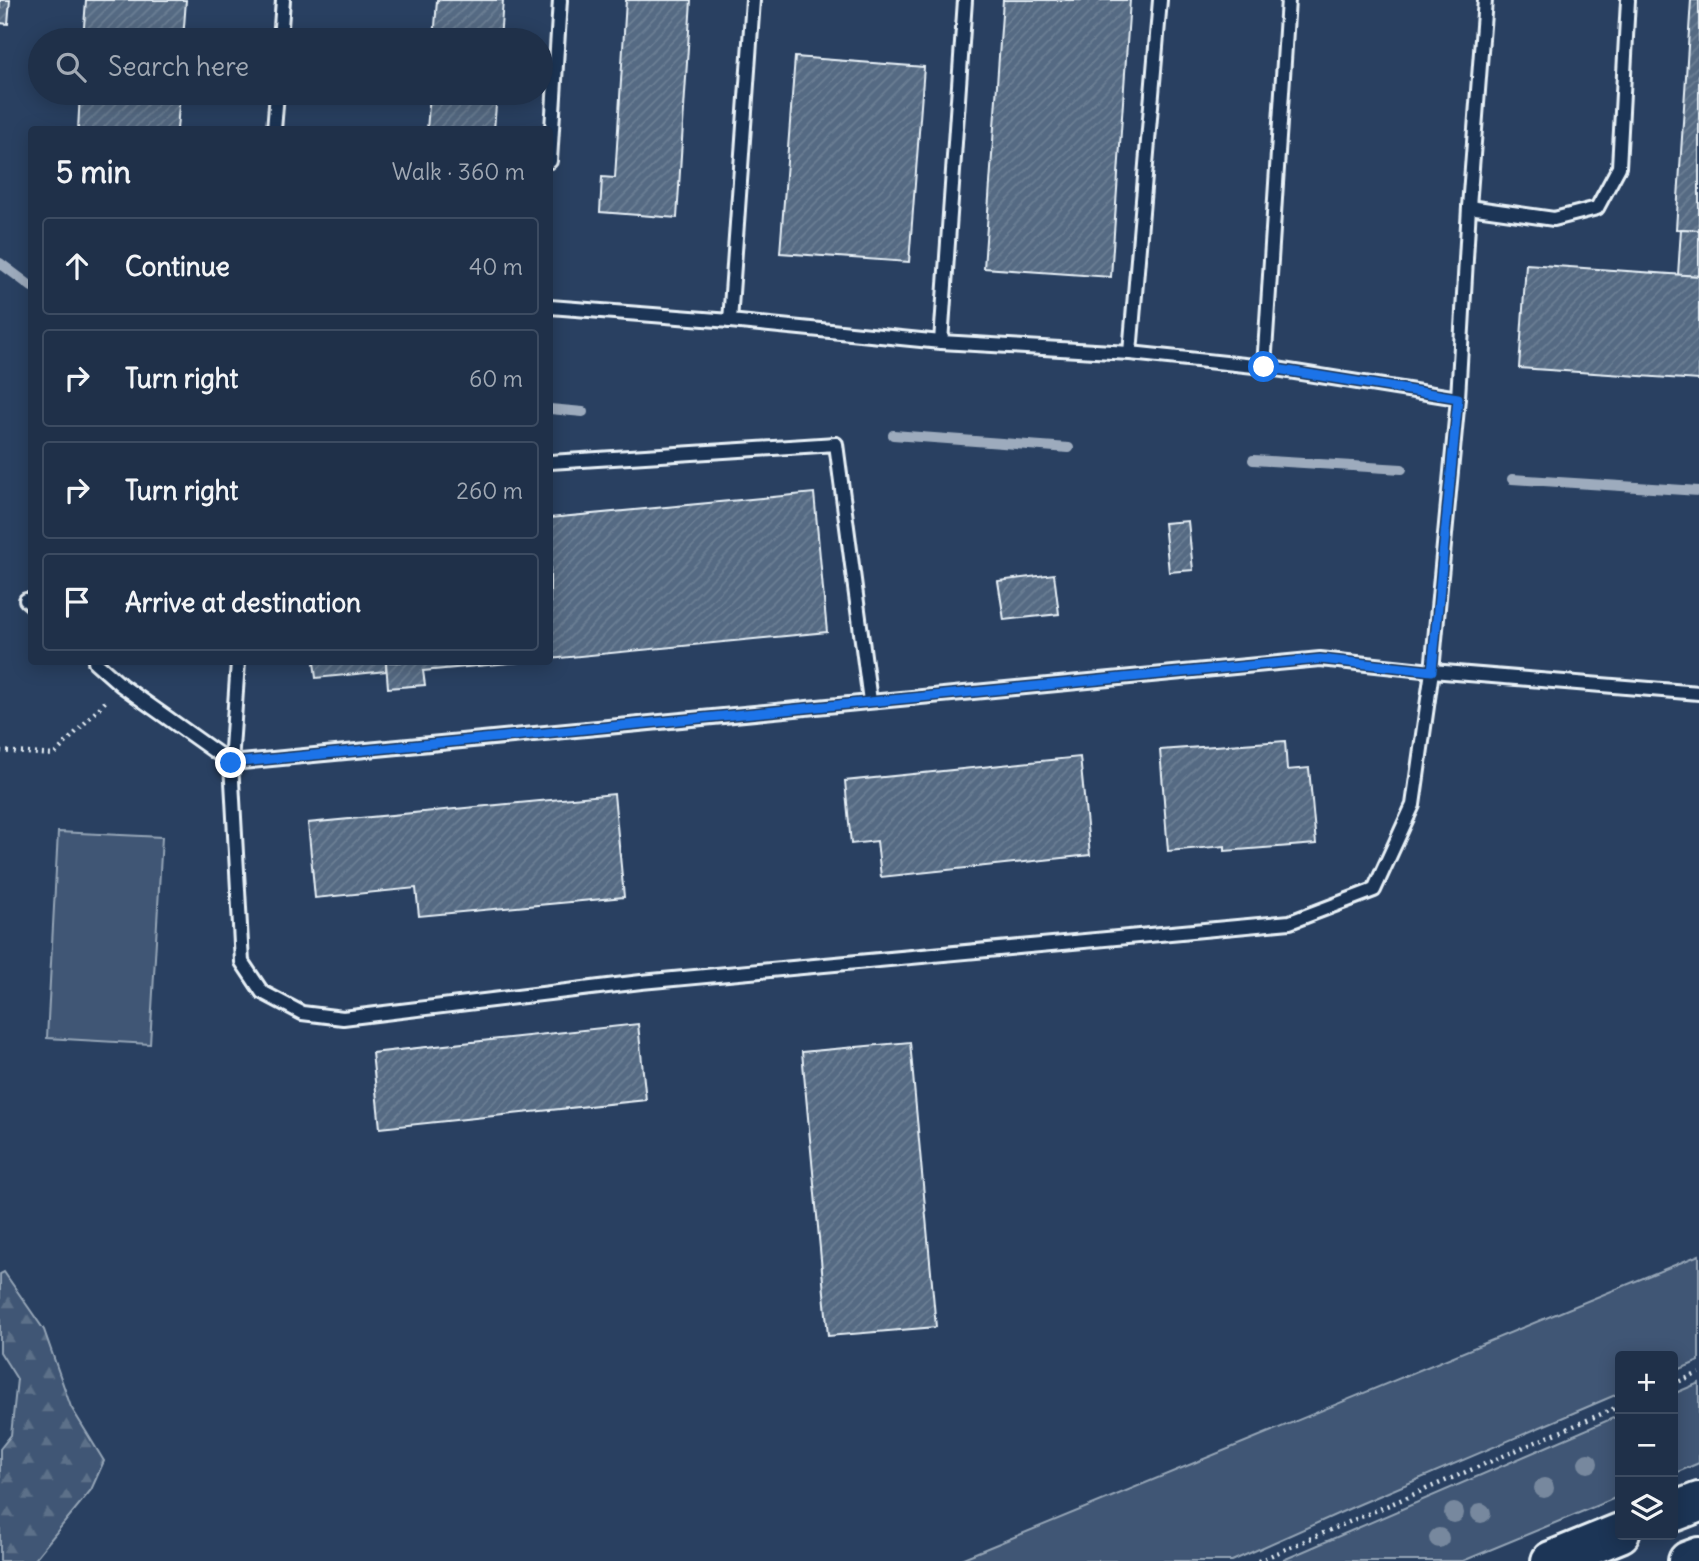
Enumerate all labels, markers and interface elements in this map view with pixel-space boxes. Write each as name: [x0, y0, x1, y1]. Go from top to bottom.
search box: [28, 28, 553, 105]
icon: search: [52, 48, 90, 86]
text: Search here: [108, 50, 249, 83]
text: 5 min: [56, 153, 131, 191]
text: Walk · 360 m: [392, 157, 525, 186]
icon: ahead: [58, 247, 96, 285]
text: Continue: [125, 250, 230, 283]
text: 40 m: [469, 252, 523, 281]
route start: [1248, 351, 1279, 382]
icon: right: [58, 359, 96, 397]
text: Turn right: [125, 362, 238, 395]
text: 60 m: [469, 364, 523, 393]
icon: right: [58, 471, 96, 509]
text: Turn right: [125, 474, 238, 507]
text: 260 m: [456, 476, 523, 505]
icon: arrive: [58, 583, 96, 621]
text: Arrive at destination: [125, 586, 361, 619]
route end: [215, 747, 246, 778]
map controls: [1615, 1351, 1678, 1540]
button: +: [1615, 1351, 1678, 1414]
button: −: [1615, 1414, 1678, 1477]
button: layers: [1615, 1477, 1678, 1540]

